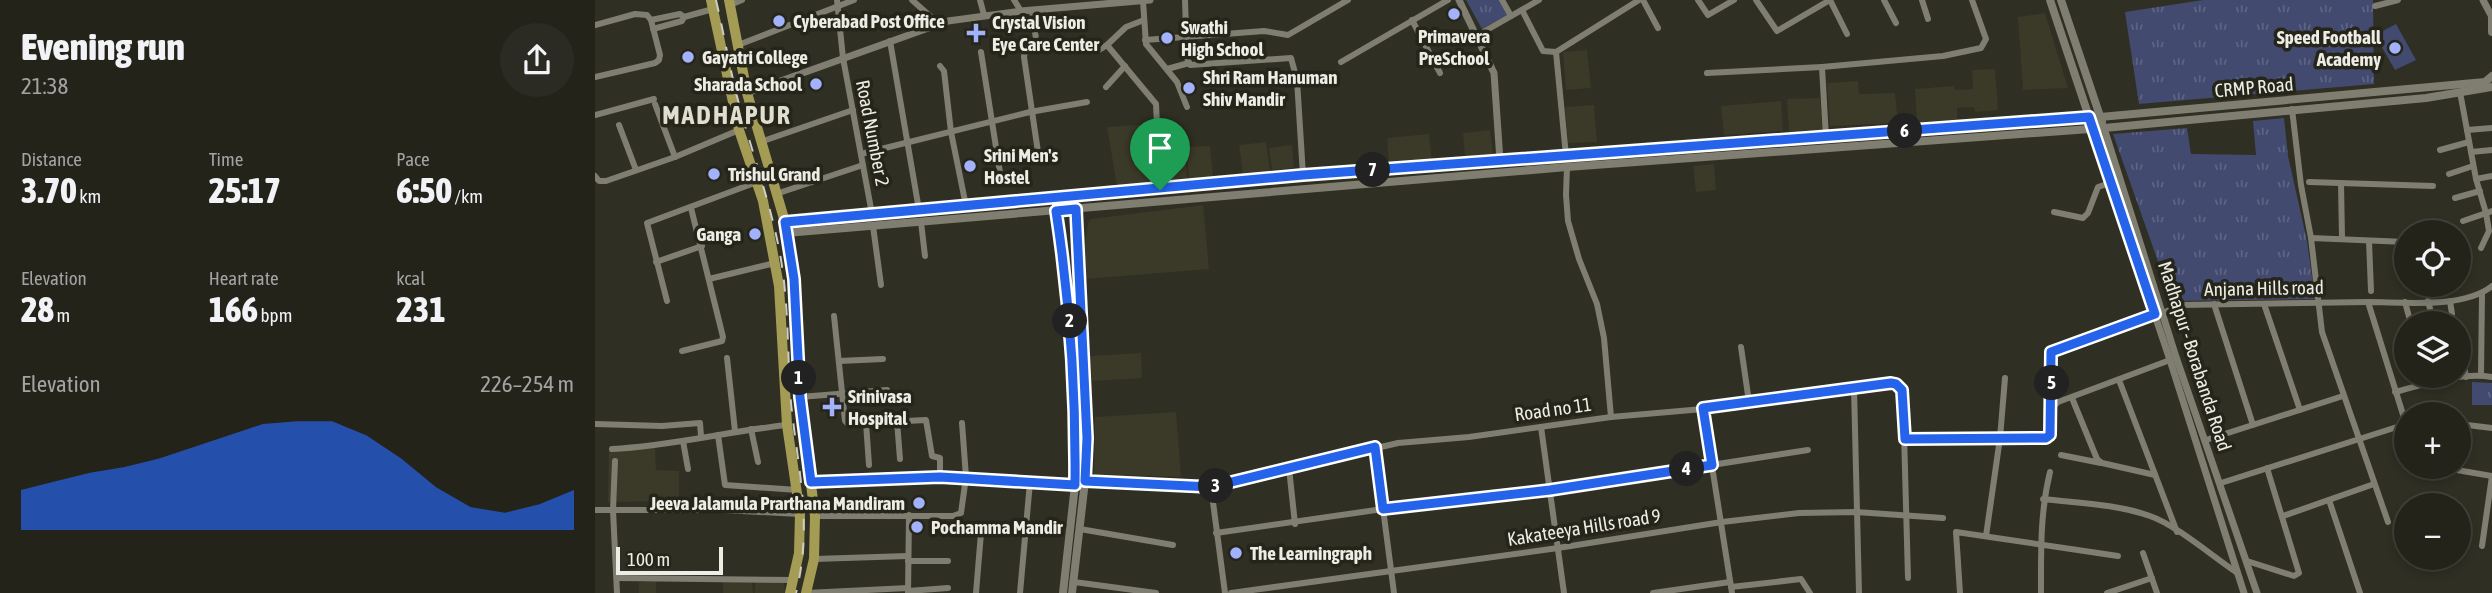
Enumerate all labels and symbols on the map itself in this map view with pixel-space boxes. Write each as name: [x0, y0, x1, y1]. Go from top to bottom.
marker: Primavera PreSchool: [1446, 6, 1462, 22]
place label: Cyberabad Post Office: [793, 10, 945, 32]
place label: Crystal Vision Eye Care Center: [992, 11, 1099, 55]
marker: Cyberabad Post Office: [771, 13, 787, 29]
place label: Swathi High School: [1181, 16, 1264, 60]
marker: Crystal Vision Eye Care Center: [966, 23, 986, 43]
place label: Primavera PreSchool: [1418, 25, 1490, 69]
place label: Speed Football Academy: [2277, 26, 2382, 70]
marker: Swathi High School: [1159, 30, 1175, 46]
marker: Speed Football Academy: [2387, 40, 2403, 56]
place label: Gayatri College: [702, 46, 808, 68]
marker: Gayatri College: [680, 49, 696, 65]
place label: Shri Ram Hanuman Shiv Mandir: [1203, 66, 1337, 110]
place label: Sharada School: [694, 73, 803, 95]
street label: CRMP Road: [2214, 73, 2294, 101]
marker: Sharada School: [808, 76, 824, 92]
street label: Road Number 2: [852, 78, 894, 188]
marker: Shri Ram Hanuman Shiv Mandir: [1181, 80, 1197, 96]
district label: MADHAPUR: [662, 100, 792, 130]
pin: 6: [1887, 114, 1923, 148]
pin: [1130, 118, 1190, 190]
place label: Srini Men's Hostel: [984, 144, 1058, 188]
pin: 7: [1355, 152, 1391, 188]
marker: Srini Men's Hostel: [962, 158, 978, 174]
place label: Trishul Grand: [728, 163, 820, 185]
marker: Trishul Grand: [706, 166, 722, 182]
place label: Ganga: [696, 223, 741, 245]
marker: Ganga: [747, 226, 763, 242]
street label: Madhapur - Borabanda Road: [2154, 258, 2236, 454]
street label: Anjana Hills road: [2204, 276, 2324, 300]
pin: 2: [1053, 304, 1087, 338]
pin: 1: [781, 360, 817, 396]
pin: 5: [2035, 366, 2069, 400]
place label: Srinivasa Hospital: [848, 385, 912, 429]
street label: Road no 11: [1513, 393, 1593, 425]
marker: Srinivasa Hospital: [822, 397, 842, 417]
pin: 4: [1669, 452, 1705, 486]
pin: 3: [1199, 468, 1233, 504]
place label: Jeeva Jalamula Prarthana Mandiram: [649, 492, 905, 514]
marker: Jeeva Jalamula Prarthana Mandiram: [911, 495, 927, 511]
street label: Kakateeya Hills road 9: [1506, 504, 1662, 550]
place label: Pochamma Mandir: [931, 516, 1063, 538]
marker: Pochamma Mandir: [909, 519, 925, 535]
place label: The Learningraph: [1250, 542, 1372, 564]
scale bar: [616, 544, 723, 576]
marker: The Learningraph: [1228, 545, 1244, 561]

